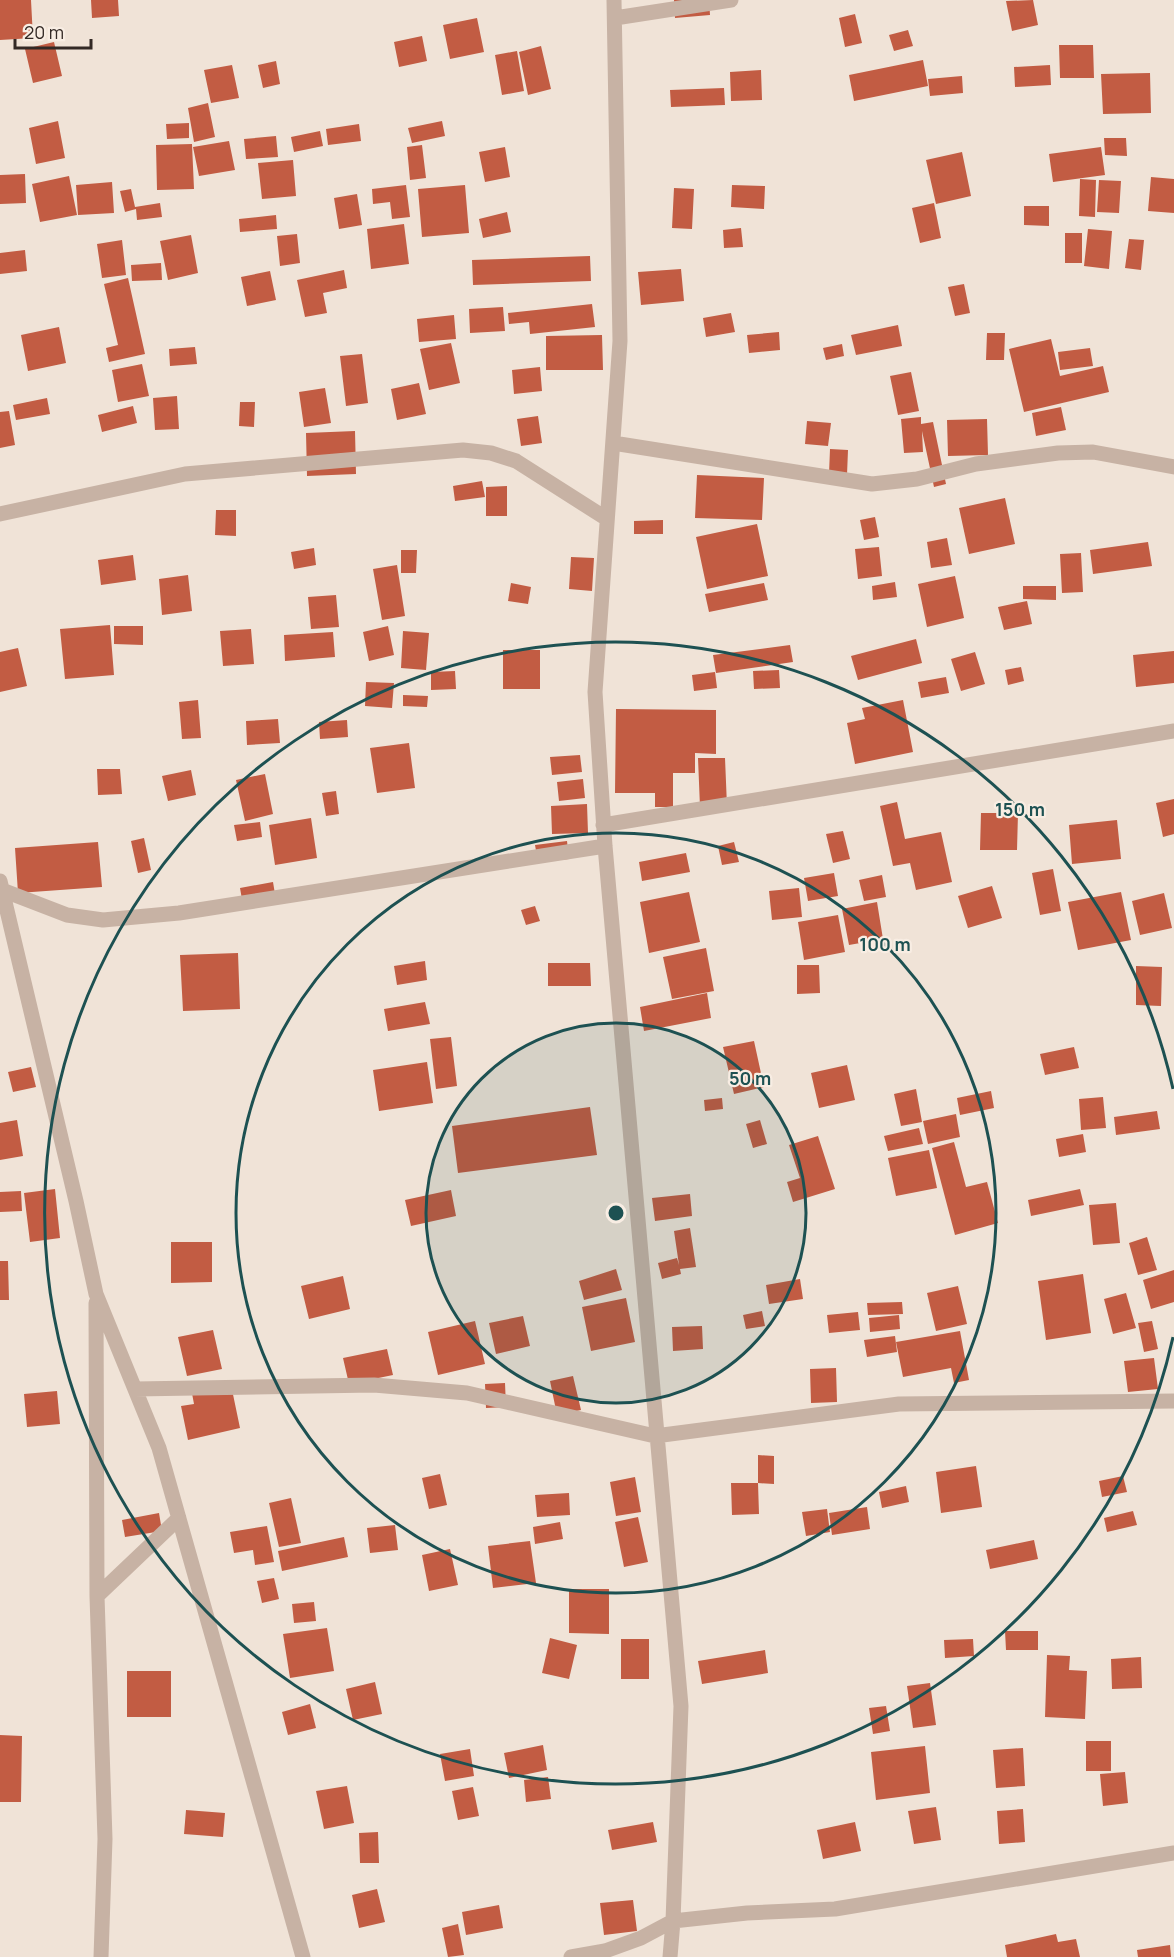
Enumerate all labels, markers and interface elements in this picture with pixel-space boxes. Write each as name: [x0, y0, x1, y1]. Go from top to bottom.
scale bar: [15, 12, 92, 50]
text: 20 m: [24, 20, 64, 44]
text: 150 m: [995, 797, 1045, 821]
text: 100 m: [859, 932, 911, 956]
text: 50 m: [729, 1066, 771, 1090]
centre of rings: [606, 1203, 626, 1223]

